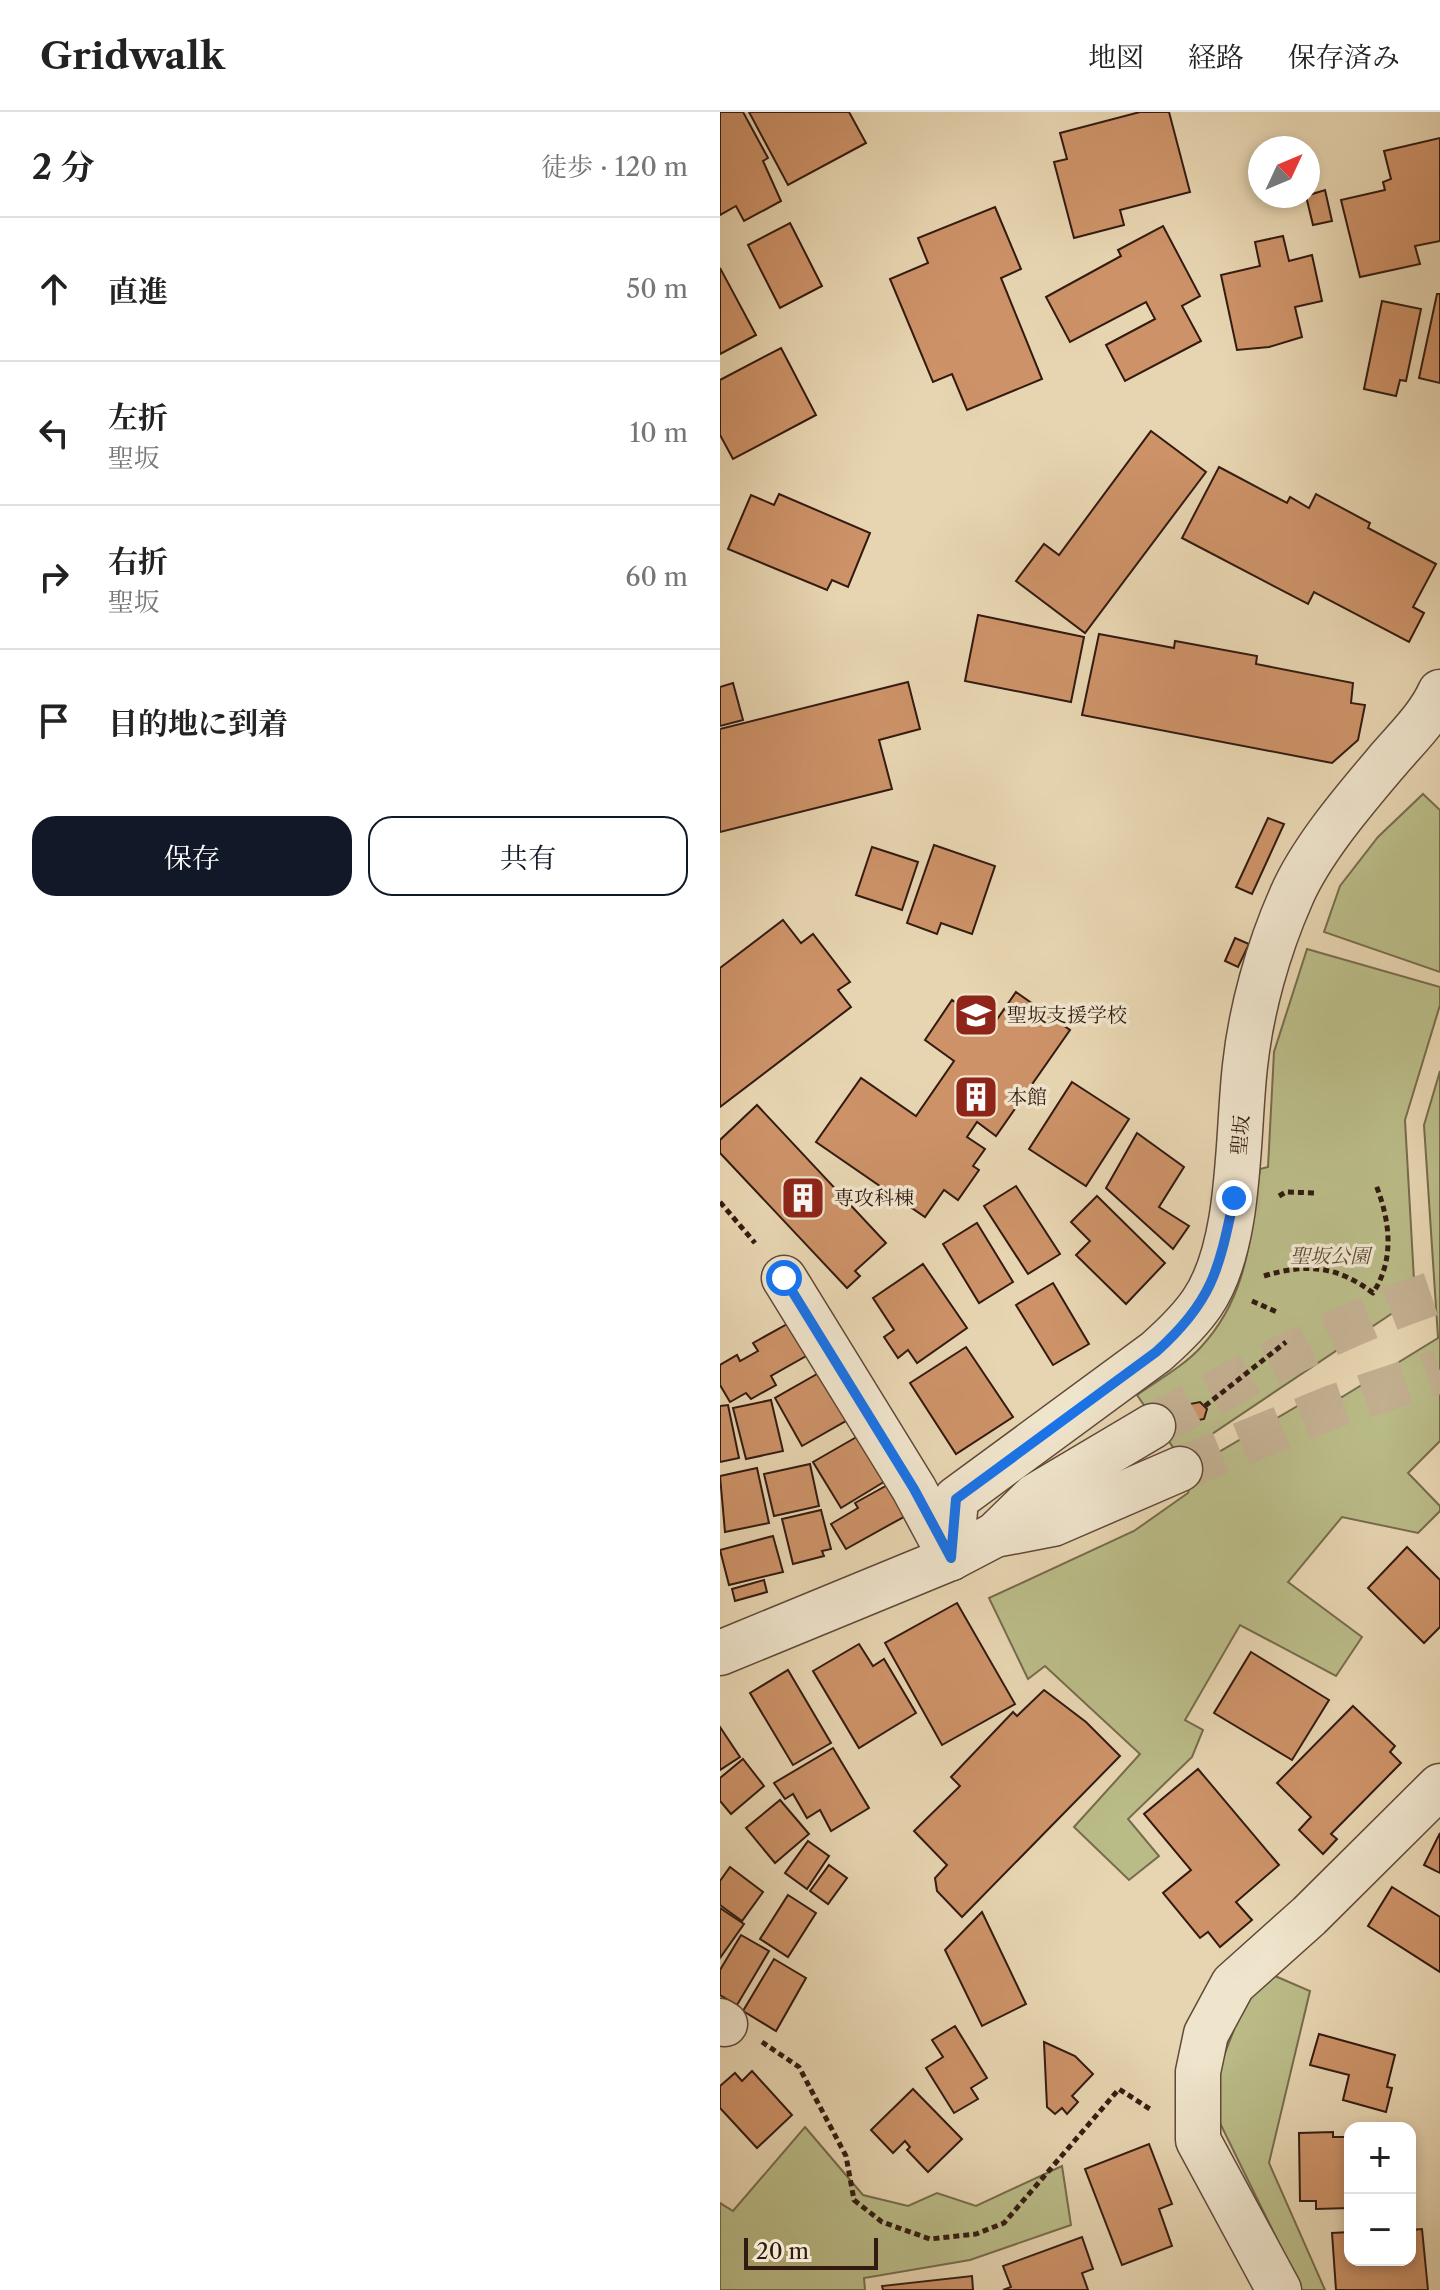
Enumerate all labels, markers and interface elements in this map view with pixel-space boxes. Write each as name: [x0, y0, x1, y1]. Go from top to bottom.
text: Gridwalk: [40, 32, 225, 79]
text: 地図: [1088, 40, 1144, 74]
text: 経路: [1188, 40, 1244, 74]
text: 保存済み: [1288, 40, 1400, 74]
north arrow: [1248, 136, 1320, 208]
text: 2 分: [32, 146, 95, 188]
text: 徒歩 · 120 m: [541, 151, 688, 183]
icon: ahead: [32, 267, 76, 311]
text: 直進: [108, 273, 168, 310]
text: 50 m: [626, 273, 688, 305]
text: 左折: [108, 399, 168, 436]
icon: left: [32, 411, 76, 455]
text: 10 m: [629, 417, 688, 449]
text: 聖坂: [108, 442, 160, 474]
text: 右折: [108, 543, 168, 580]
icon: right: [32, 555, 76, 599]
text: 60 m: [625, 561, 688, 593]
text: 聖坂: [108, 586, 160, 618]
icon: arrive: [32, 699, 76, 743]
text: 目的地に到着: [108, 705, 288, 742]
button: 保存: [32, 816, 352, 896]
button: 共有: [368, 816, 688, 896]
school or university icon: 聖坂支援学校: [952, 991, 1000, 1039]
place label: 聖坂支援学校: [1007, 1003, 1127, 1027]
building icon: 本館: [952, 1073, 1000, 1121]
place label: 本館: [1007, 1085, 1047, 1109]
street label: 聖坂: [1226, 1114, 1254, 1156]
building icon: 専攻科棟: [779, 1174, 827, 1222]
route end: [1216, 1180, 1252, 1216]
place label: 専攻科棟: [834, 1186, 914, 1210]
park label: 聖坂公園: [1290, 1244, 1373, 1268]
route start: [766, 1260, 802, 1296]
map controls: [1344, 2122, 1416, 2266]
button: +: [1344, 2122, 1416, 2194]
button: −: [1344, 2194, 1416, 2266]
scale bar: [744, 2234, 878, 2270]
text: 20 m: [756, 2238, 809, 2265]

